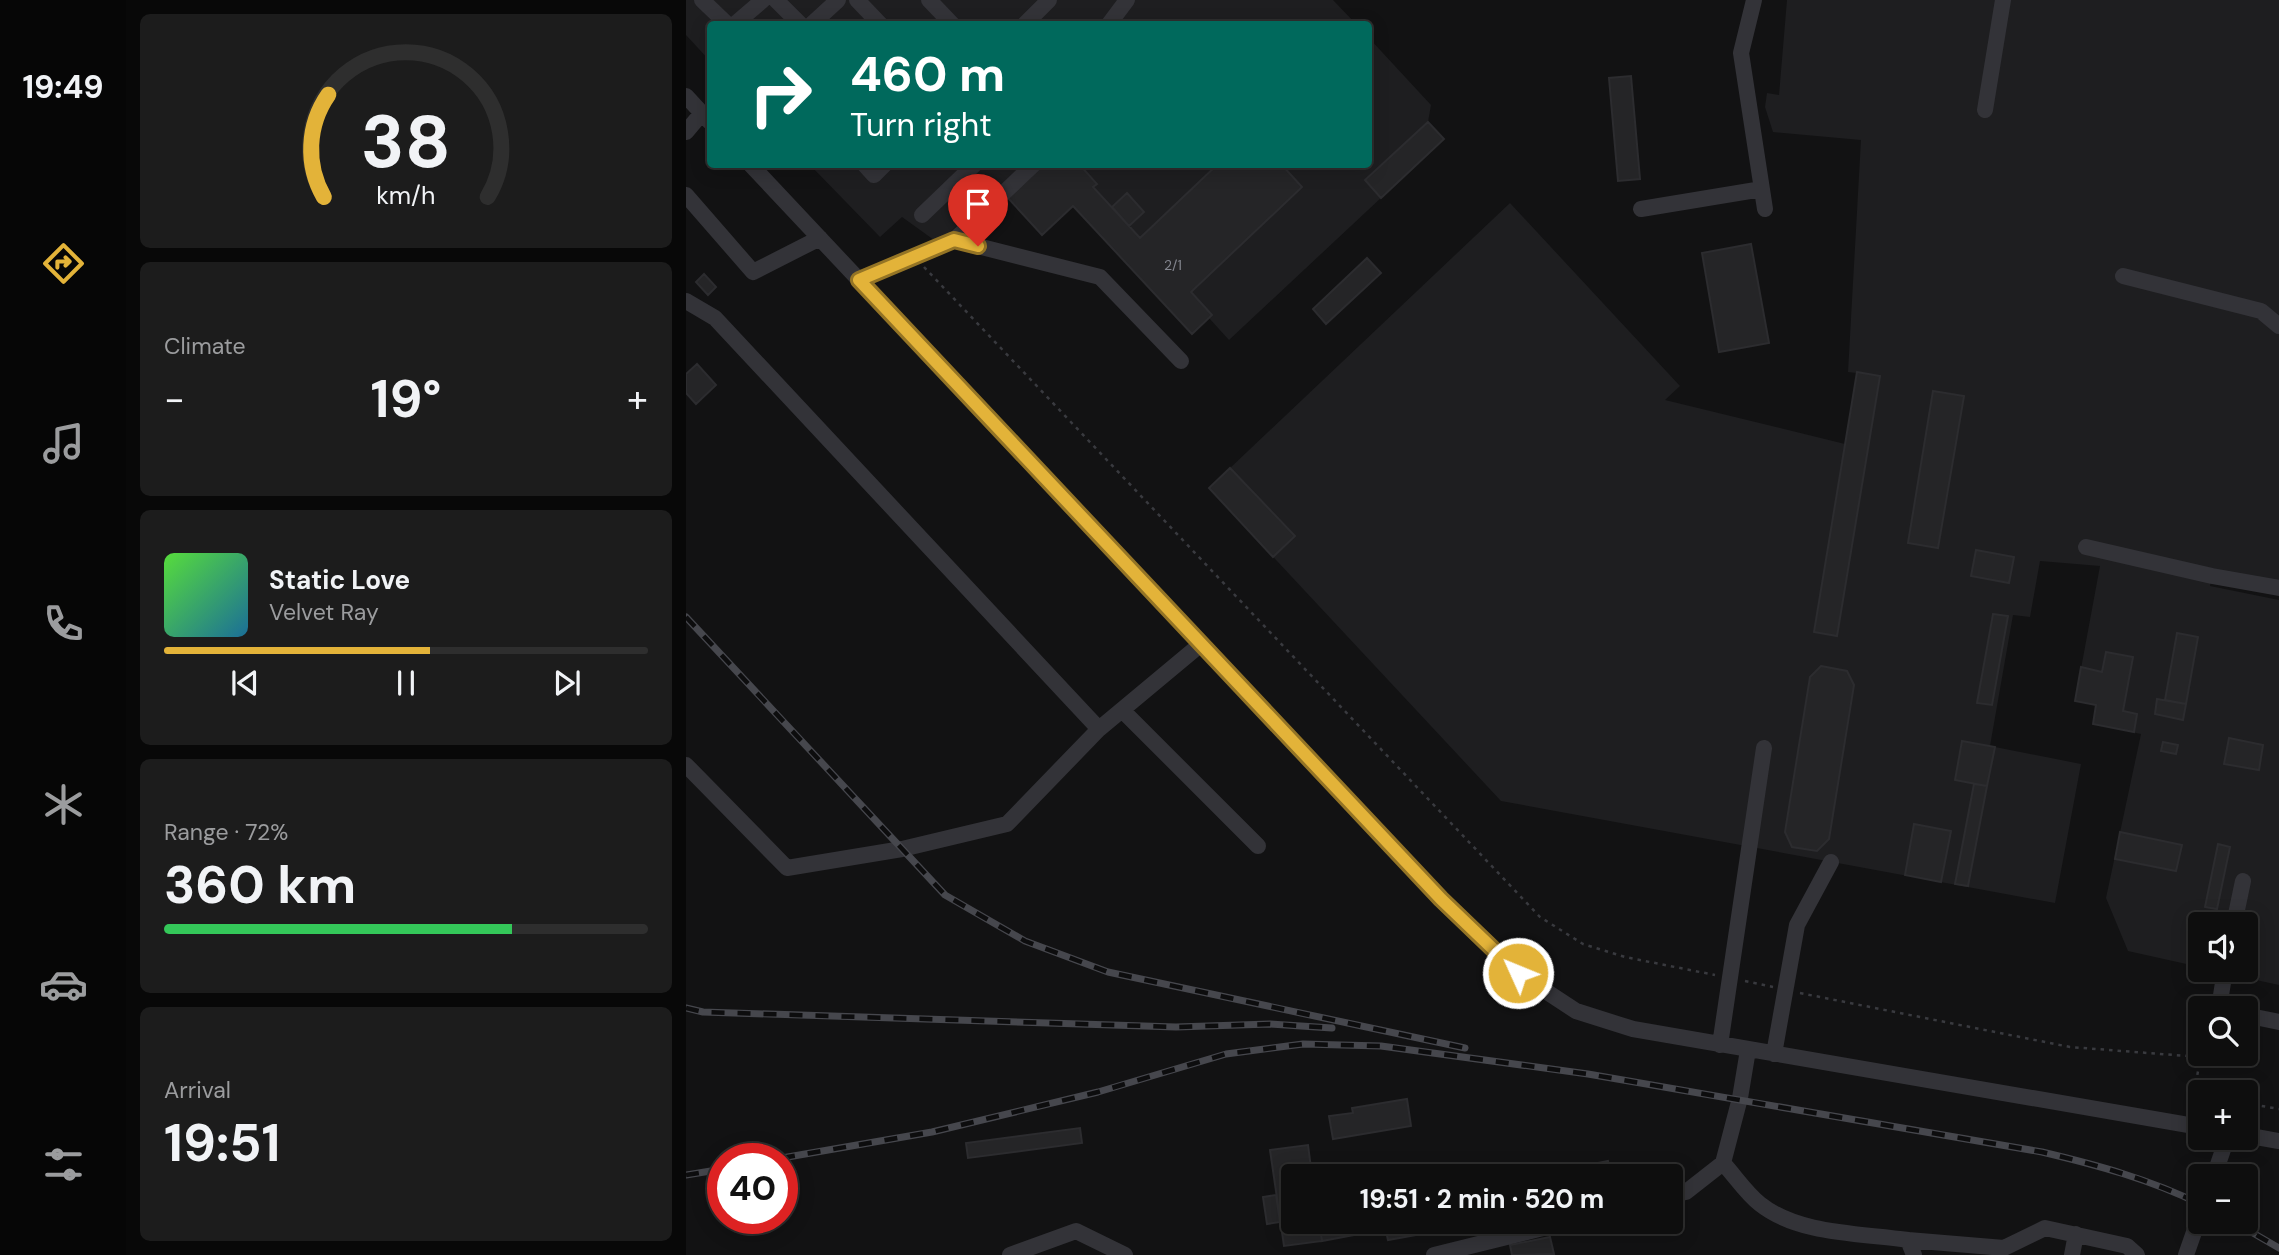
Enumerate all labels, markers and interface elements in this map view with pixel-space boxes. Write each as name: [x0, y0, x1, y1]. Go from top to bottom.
text: 460 m: [850, 42, 1005, 106]
icon: right: [735, 49, 826, 140]
text: 19:49: [22, 66, 104, 108]
text: 38: [361, 95, 451, 190]
text: Turn right: [850, 104, 992, 146]
pin: [948, 174, 1008, 246]
text: km/h: [376, 179, 436, 212]
icon: arrive: [959, 185, 997, 223]
icon: directions: [39, 239, 88, 288]
house number: 2/1: [1164, 256, 1182, 274]
text: Climate: [164, 331, 246, 361]
text: 19°: [371, 365, 441, 433]
text: −: [164, 374, 185, 424]
text: +: [627, 374, 648, 424]
icon: music: [39, 419, 88, 468]
text: Static Love: [269, 563, 410, 597]
text: Velvet Ray: [269, 597, 379, 627]
icon: phone: [39, 599, 88, 648]
icon: previous: [226, 664, 264, 702]
icon: pause: [387, 664, 425, 702]
icon: next: [548, 664, 586, 702]
icon: climate: [39, 780, 88, 829]
text: Range · 72%: [164, 817, 288, 847]
text: 360 km: [164, 851, 356, 919]
map controls: [2188, 912, 2258, 1234]
button: sound: [2188, 912, 2258, 982]
position arrow: [1481, 936, 1555, 1010]
icon: car: [39, 960, 88, 1009]
button: search: [2188, 996, 2258, 1066]
text: Arrival: [164, 1075, 231, 1105]
button: +: [2188, 1080, 2258, 1150]
text: 19:51: [164, 1109, 280, 1177]
icon: filters: [39, 1140, 88, 1189]
speed limit sign: 40: [707, 1143, 798, 1234]
button: −: [2188, 1164, 2258, 1234]
text: 19:51 · 2 min · 520 m: [1360, 1182, 1604, 1216]

